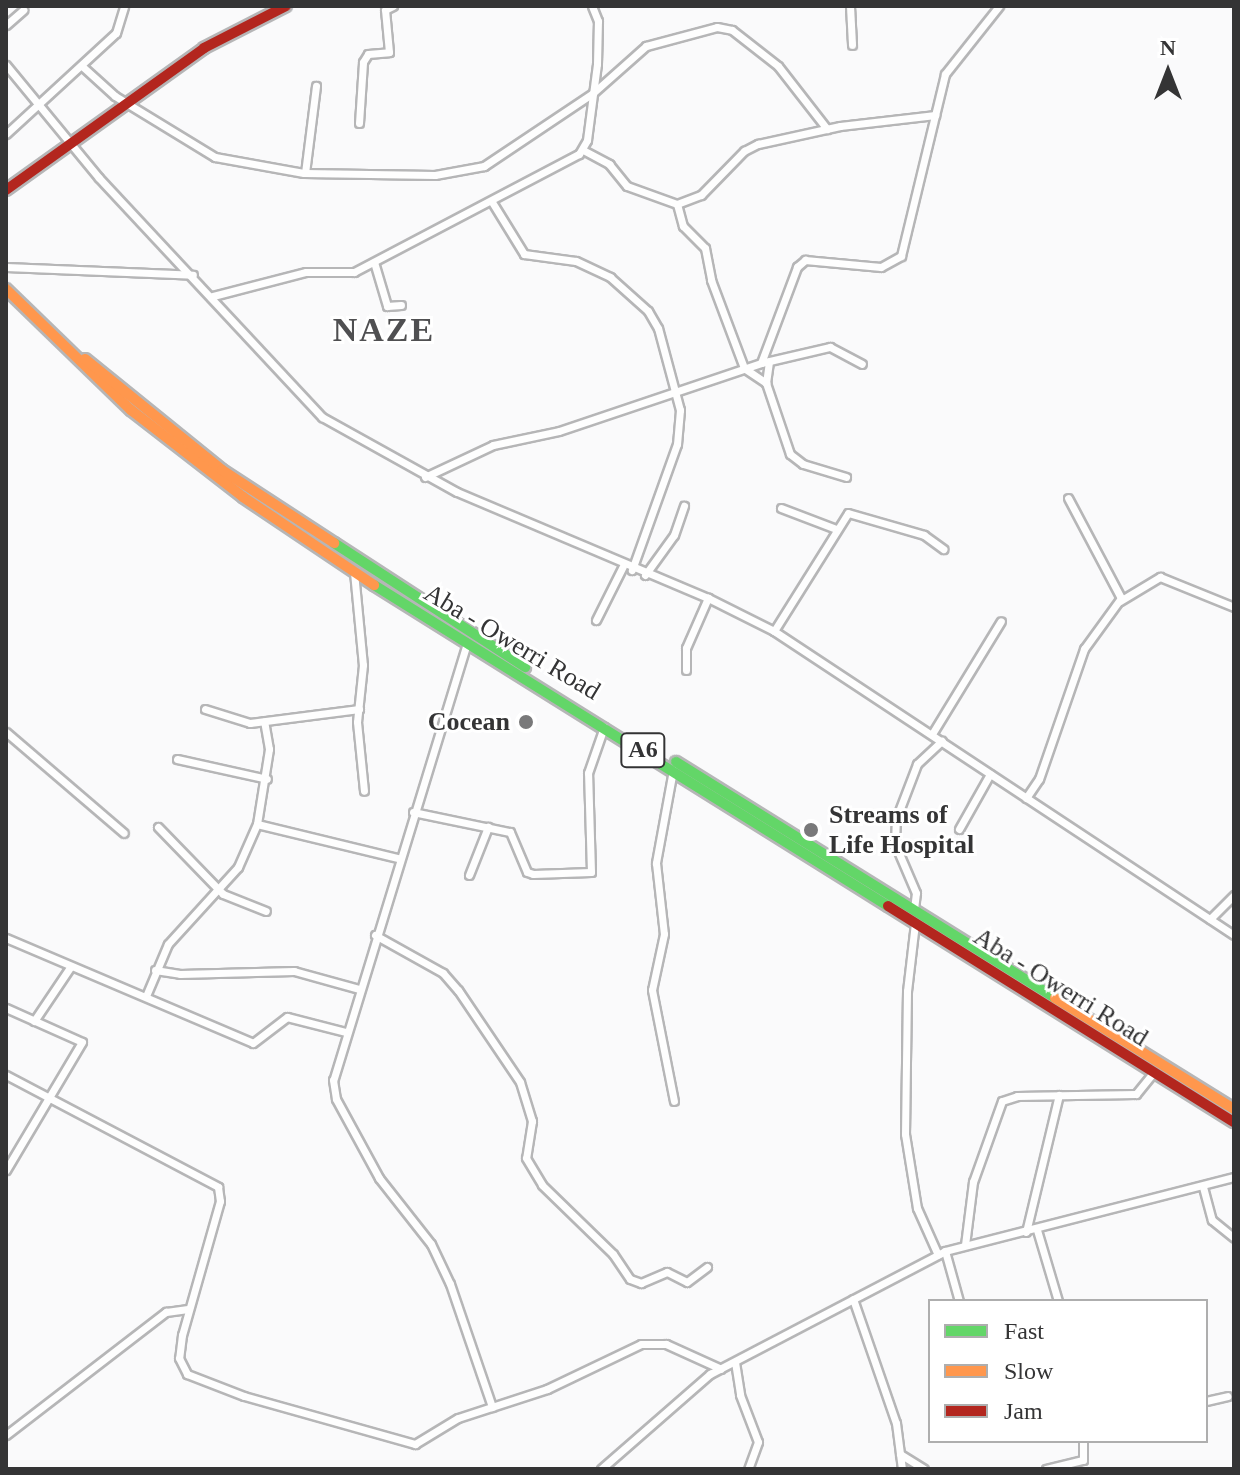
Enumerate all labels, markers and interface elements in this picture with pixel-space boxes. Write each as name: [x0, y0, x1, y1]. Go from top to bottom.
north arrow: [1128, 32, 1208, 112]
text: N: [1160, 35, 1176, 60]
district label: NAZE: [333, 310, 435, 350]
street label: Aba - Owerri Road: [418, 577, 606, 707]
place label: Cocean: [428, 706, 510, 738]
marker: Cocean: [517, 713, 535, 731]
road number: A6: [619, 730, 667, 770]
place label: Streams of Life Hospital: [829, 799, 974, 860]
marker: Streams of Life Hospital: [800, 819, 822, 841]
street label: Aba - Owerri Road: [968, 921, 1154, 1053]
legend: [928, 1299, 1208, 1443]
text: Fast: [1004, 1318, 1044, 1344]
text: Slow: [1004, 1358, 1053, 1384]
text: Jam: [1004, 1398, 1043, 1424]

